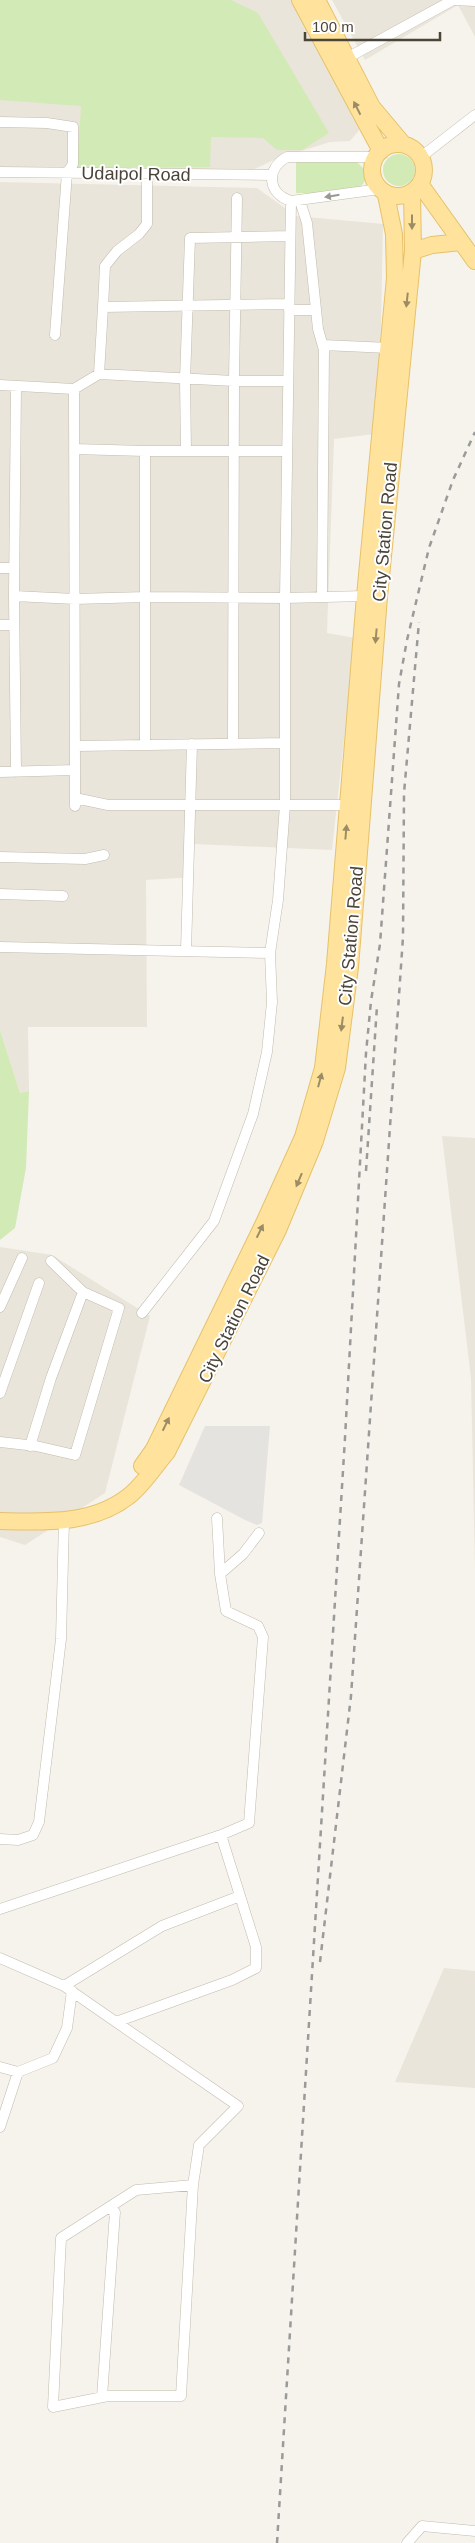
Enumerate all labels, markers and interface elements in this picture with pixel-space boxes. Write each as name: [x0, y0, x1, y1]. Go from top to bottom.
scale bar: [305, 10, 440, 42]
text: 100 m: [312, 18, 354, 35]
one-way arrow: [353, 101, 361, 115]
street label: Udaipol Road: [81, 163, 191, 185]
one-way arrow: [323, 192, 339, 200]
one-way arrow: [409, 214, 417, 230]
one-way arrow: [403, 292, 411, 308]
street label: City Station Road: [369, 461, 401, 603]
one-way arrow: [372, 628, 380, 644]
one-way arrow: [342, 823, 350, 839]
street label: City Station Road: [335, 865, 367, 1007]
one-way arrow: [338, 1017, 346, 1033]
one-way arrow: [316, 1073, 324, 1088]
one-way arrow: [295, 1173, 303, 1188]
one-way arrow: [256, 1224, 264, 1238]
street label: City Station Road: [194, 1252, 274, 1386]
one-way arrow: [163, 1417, 171, 1431]

